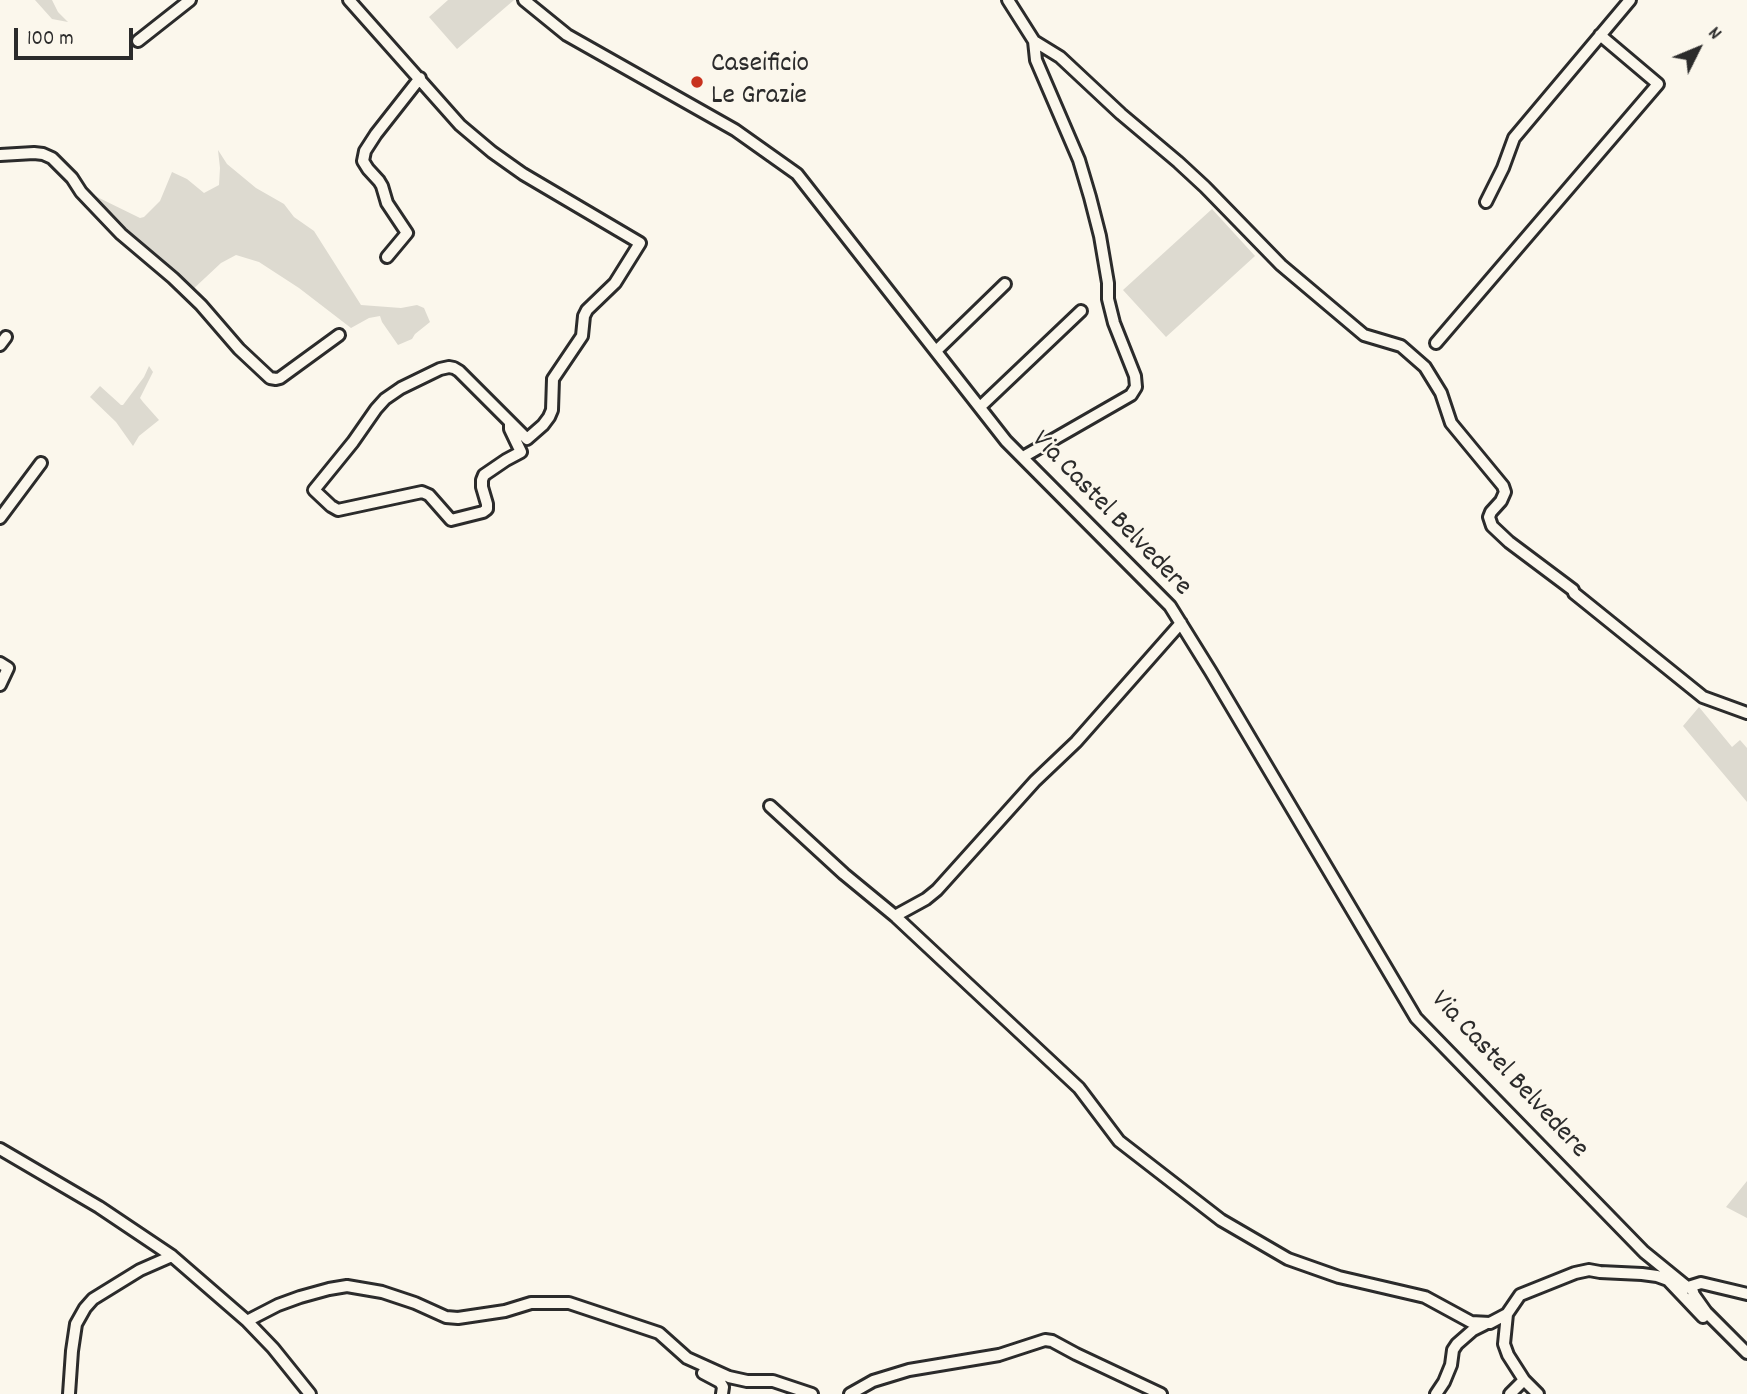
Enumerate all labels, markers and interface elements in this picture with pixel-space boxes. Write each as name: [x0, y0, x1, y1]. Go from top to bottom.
scale bar: [18, 14, 136, 58]
north arrow: [1663, 14, 1733, 84]
text: N: [1701, 22, 1727, 47]
text: 100 m: [27, 25, 74, 55]
place label: Caseificio Le Grazie: [711, 49, 809, 115]
marker: Caseificio Le Grazie: [689, 74, 705, 90]
street label: Via Castel Belvedere: [1023, 425, 1197, 605]
street label: Via Castel Belvedere: [1422, 985, 1594, 1167]

